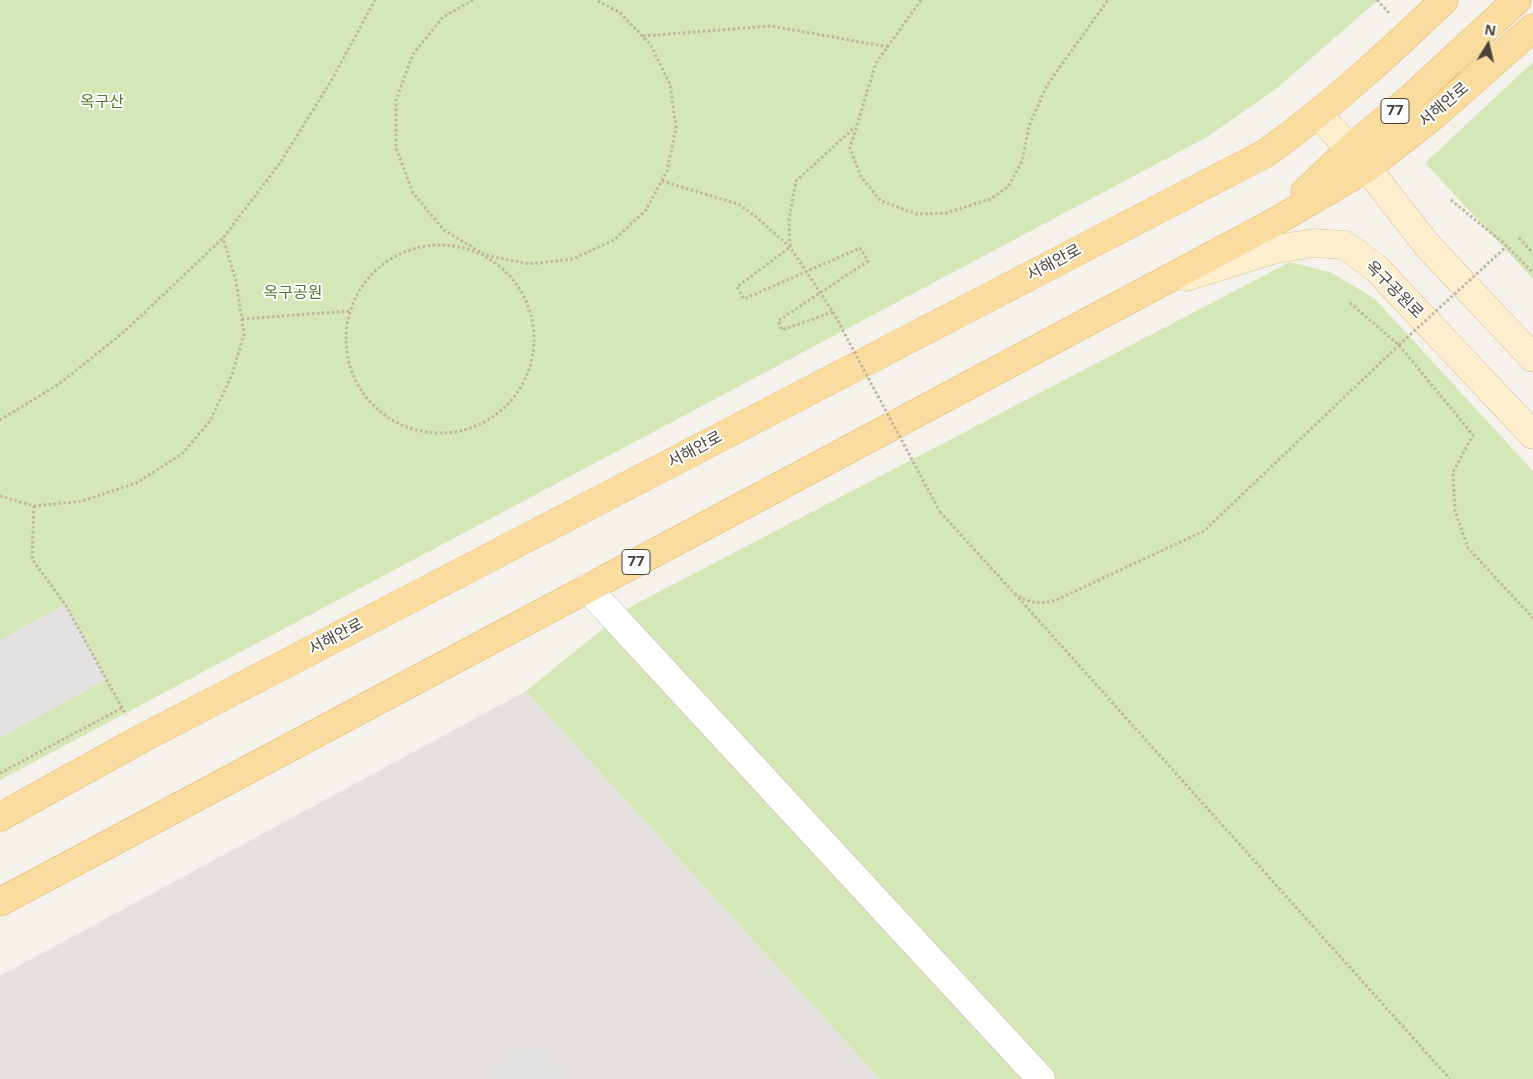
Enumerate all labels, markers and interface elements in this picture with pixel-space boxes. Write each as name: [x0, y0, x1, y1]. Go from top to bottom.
text: N: [1483, 19, 1498, 40]
north arrow: [1463, 20, 1513, 70]
street label: 서해안로: [1415, 79, 1473, 131]
park label: 옥구산: [80, 92, 124, 112]
road number: 77: [1381, 98, 1409, 124]
street label: 서해안로: [1023, 241, 1085, 285]
street label: 옥구공원로: [1361, 257, 1427, 323]
park label: 옥구공원: [264, 283, 322, 303]
street label: 서해안로: [664, 428, 726, 472]
road number: 77: [622, 550, 650, 574]
street label: 서해안로: [305, 615, 367, 659]

